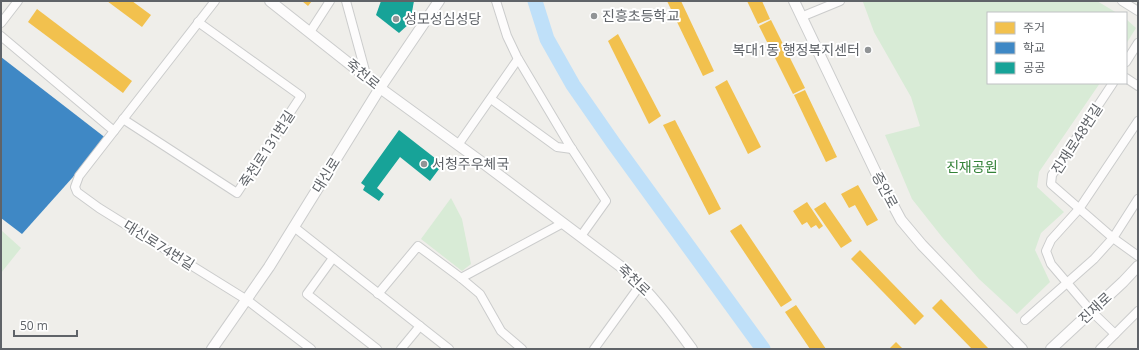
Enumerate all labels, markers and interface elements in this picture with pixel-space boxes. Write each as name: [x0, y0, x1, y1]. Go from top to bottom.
place label: 진흥초등학교: [602, 6, 679, 25]
place label: 성모성심성당: [404, 9, 481, 28]
marker: 진흥초등학교: [589, 11, 599, 21]
legend: [987, 12, 1127, 84]
marker: 성모성심성당: [391, 14, 401, 24]
text: 주거: [1023, 19, 1045, 36]
text: 학교: [1023, 39, 1045, 56]
place label: 복대1동 행정복지센터: [732, 40, 860, 59]
marker: 복대1동 행정복지센터: [863, 45, 873, 55]
street label: 죽천로: [342, 54, 384, 93]
text: 공공: [1023, 59, 1045, 76]
street label: 진재로48번길: [1047, 100, 1106, 178]
street label: 죽천로131번길: [235, 106, 299, 191]
street label: 대신로: [307, 153, 344, 196]
place label: 서청주우체국: [432, 154, 509, 173]
park label: 진재공원: [946, 157, 998, 176]
marker: 서청주우체국: [419, 159, 429, 169]
street label: 증안로: [868, 168, 903, 211]
street label: 대신로74번길: [120, 215, 198, 274]
street label: 죽천로: [614, 260, 655, 300]
street label: 진재로: [1074, 287, 1115, 328]
scale bar: [14, 312, 77, 338]
text: 50 m: [20, 317, 48, 334]

